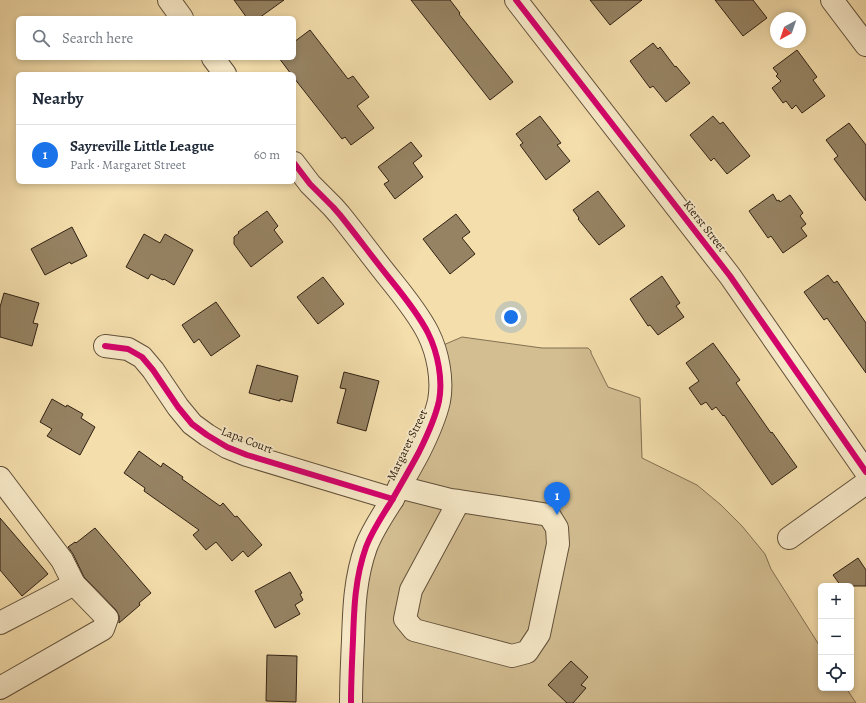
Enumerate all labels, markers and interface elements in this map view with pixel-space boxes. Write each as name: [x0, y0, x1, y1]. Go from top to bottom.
north arrow: [770, 12, 806, 48]
search box: [16, 16, 296, 60]
icon: search: [30, 27, 52, 49]
text: Search here: [62, 28, 133, 48]
text: Nearby: [32, 87, 83, 110]
text: Sayreville Little League: [70, 136, 214, 156]
text: 1: [43, 146, 47, 163]
text: 60 m: [254, 146, 280, 163]
text: Park · Margaret Street: [70, 156, 186, 173]
street label: Kierst Street: [680, 197, 730, 255]
your location: [501, 307, 521, 327]
street label: Margaret Street: [383, 407, 431, 483]
street label: Lapa Court: [219, 423, 275, 457]
pin: 1: [544, 482, 570, 515]
map controls: [818, 583, 854, 691]
button: +: [818, 583, 854, 619]
button: −: [818, 619, 854, 655]
button: locate: [818, 655, 854, 691]

